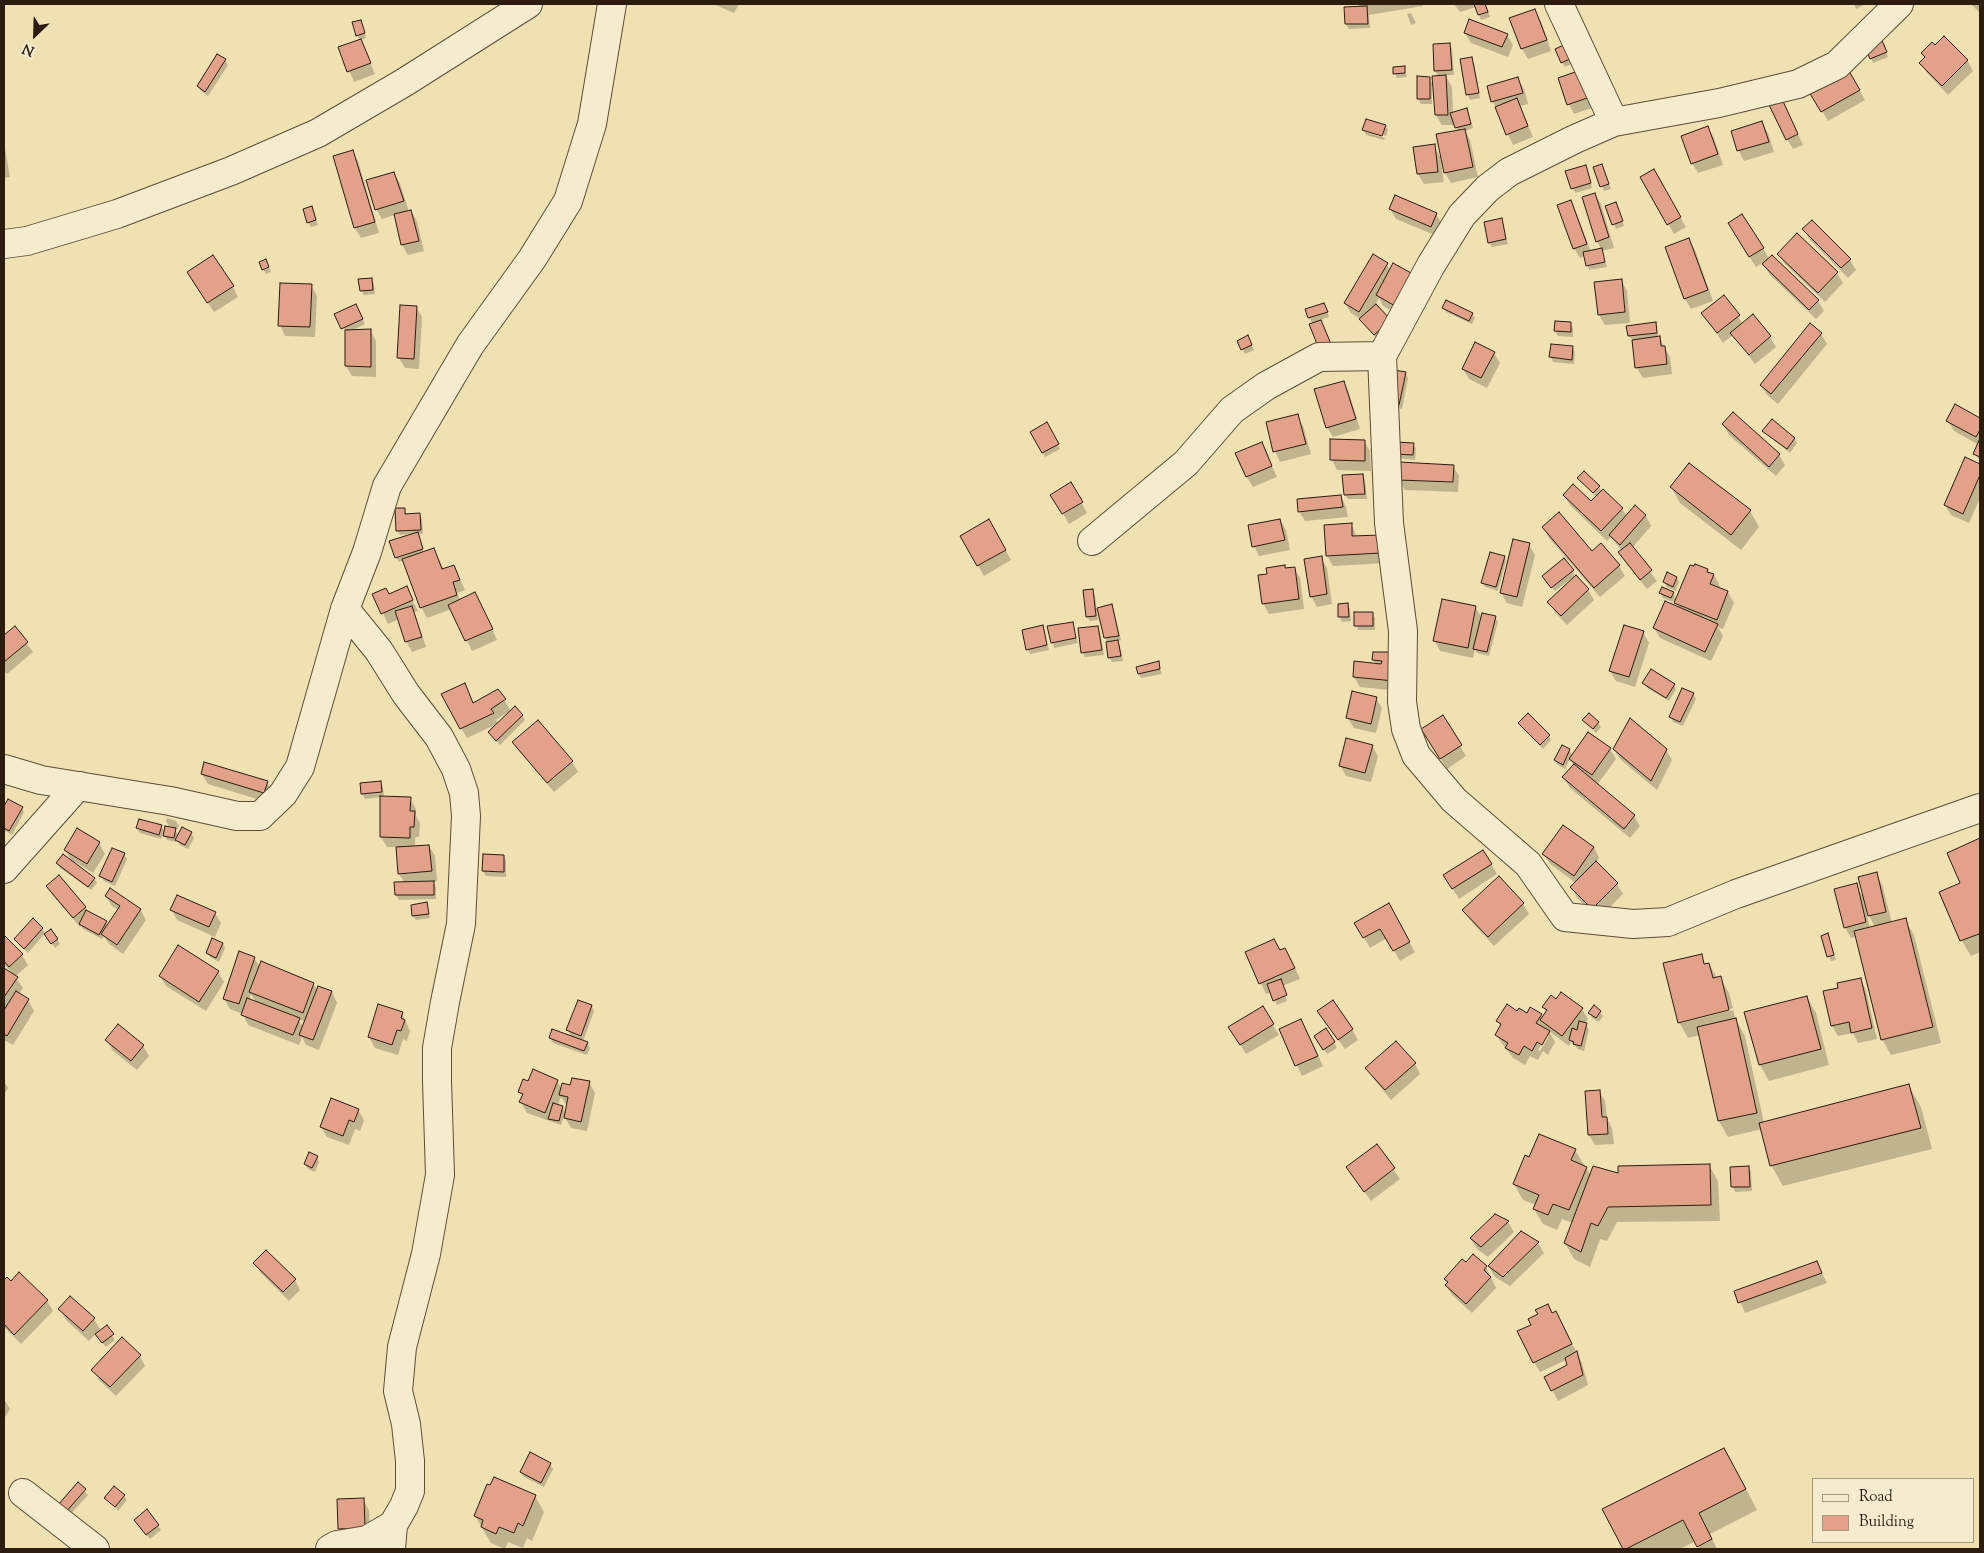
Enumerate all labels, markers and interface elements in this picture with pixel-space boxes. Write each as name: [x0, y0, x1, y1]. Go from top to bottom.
north arrow: [10, 10, 60, 60]
text: N: [20, 37, 38, 60]
legend: [1812, 1478, 1974, 1543]
text: Road: [1859, 1487, 1893, 1508]
text: Building: [1859, 1512, 1914, 1533]

